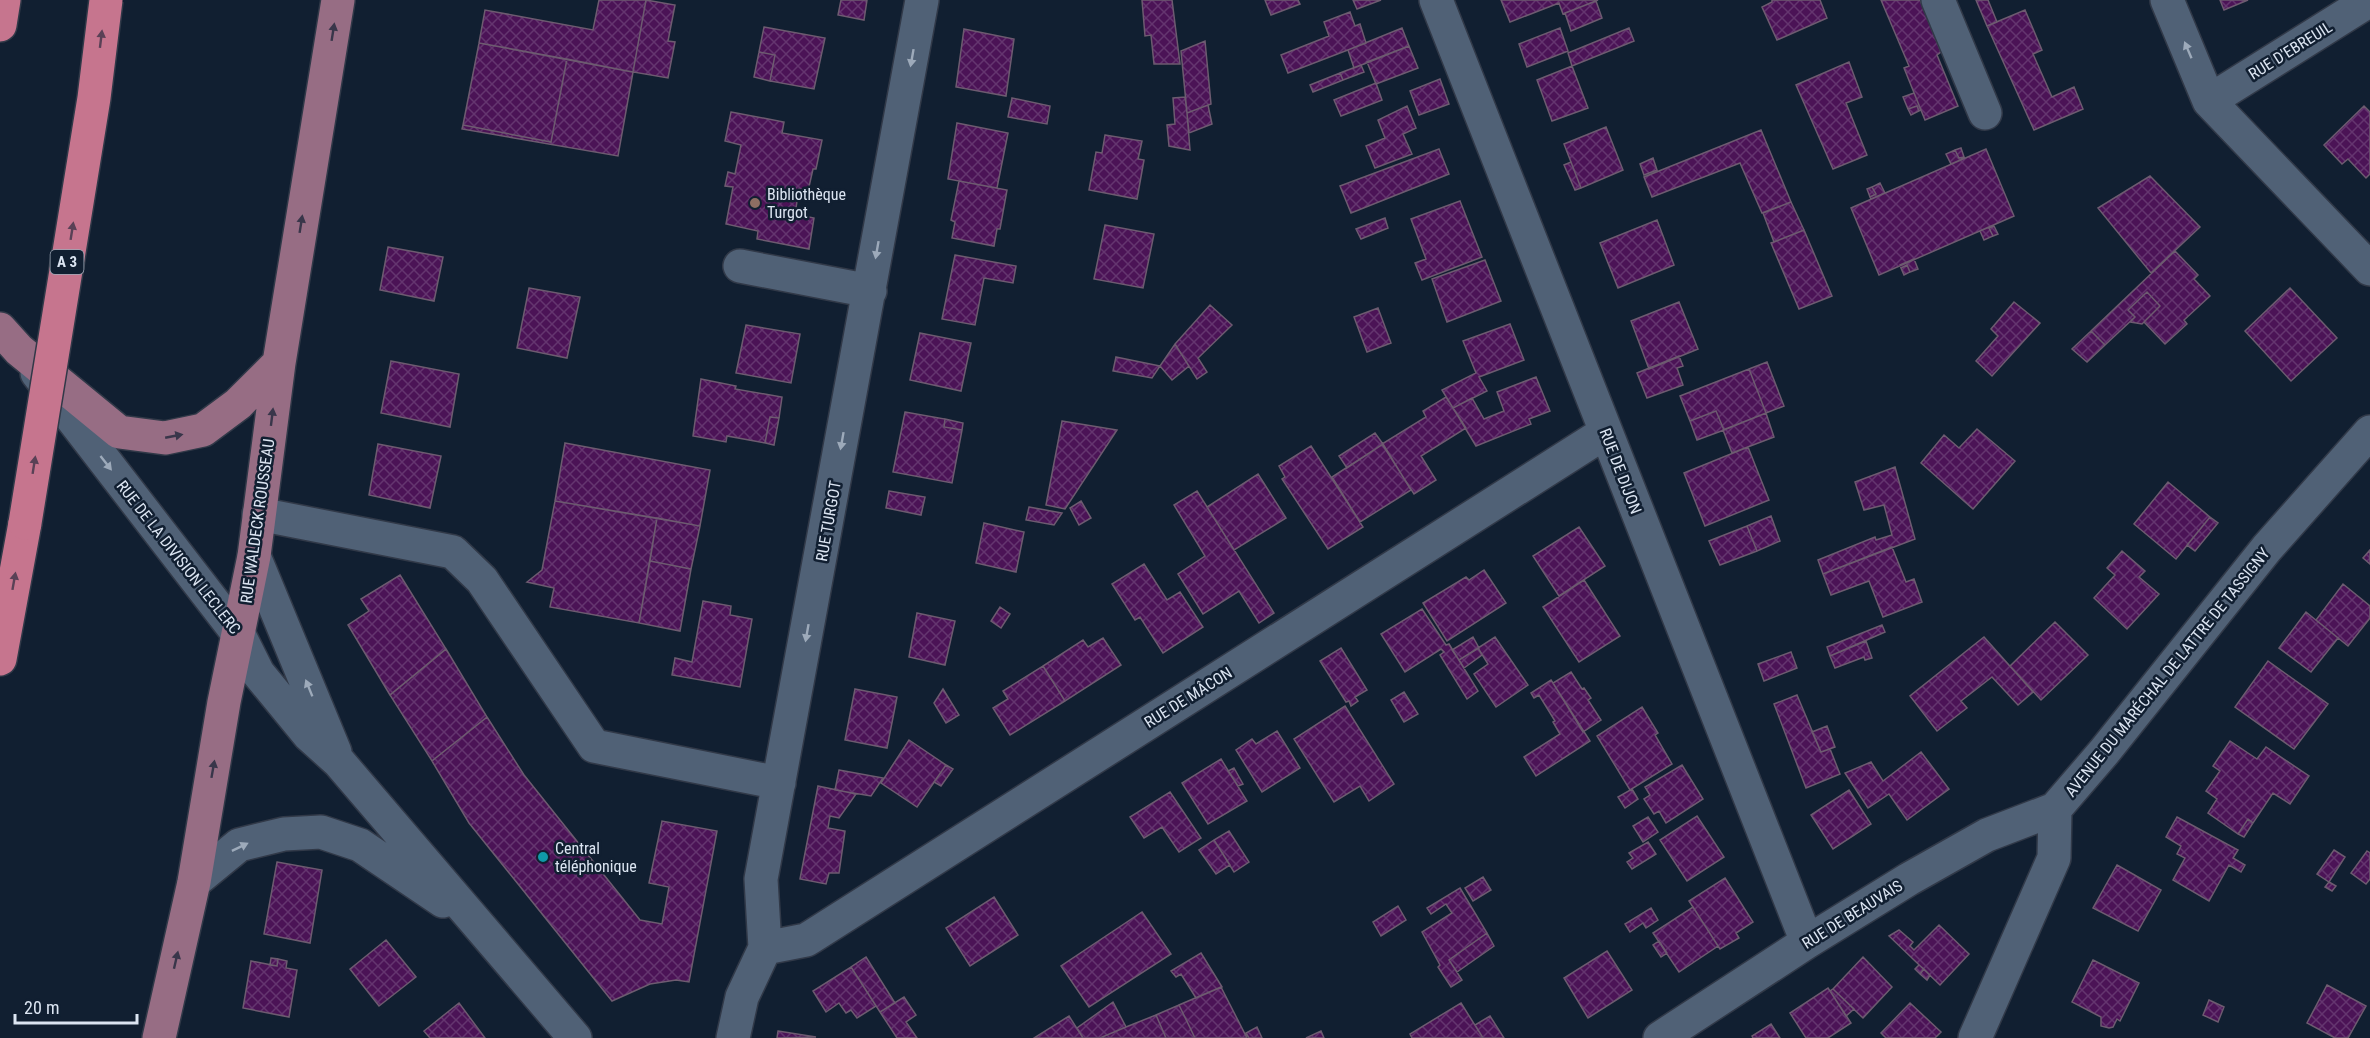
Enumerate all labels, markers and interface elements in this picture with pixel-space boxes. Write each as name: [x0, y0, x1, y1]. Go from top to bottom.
street label: RUE D'EBREUIL: [2245, 17, 2336, 84]
one-way arrow: [328, 22, 337, 41]
one-way arrow: [97, 29, 106, 48]
one-way arrow: [2183, 41, 2193, 59]
one-way arrow: [907, 48, 916, 67]
place label: Bibliothèque Turgot: [767, 185, 846, 222]
marker: Bibliothèque Turgot: [748, 196, 762, 210]
one-way arrow: [297, 214, 306, 233]
one-way arrow: [68, 222, 77, 241]
one-way arrow: [872, 240, 881, 259]
road number: A 3: [50, 250, 84, 274]
one-way arrow: [267, 407, 276, 426]
street label: RUE DE DIJON: [1595, 426, 1646, 517]
one-way arrow: [164, 431, 183, 440]
one-way arrow: [837, 432, 846, 451]
street label: RUE WALDECK ROUSSEAU: [237, 438, 278, 605]
one-way arrow: [100, 455, 113, 471]
one-way arrow: [30, 456, 39, 475]
street label: RUE DE LA DIVISION LECLERC: [113, 477, 245, 638]
street label: RUE TURGOT: [812, 479, 845, 563]
street label: AVENUE DU MARÉCHAL DE LATTRE DE TASSIGNY: [2061, 544, 2274, 800]
one-way arrow: [10, 571, 19, 590]
one-way arrow: [802, 624, 811, 643]
street label: RUE DE MÂCON: [1141, 663, 1236, 732]
one-way arrow: [304, 679, 313, 697]
one-way arrow: [209, 759, 218, 778]
place label: Central téléphonique: [555, 839, 637, 876]
one-way arrow: [231, 842, 249, 852]
marker: Central téléphonique: [536, 850, 550, 864]
street label: RUE DE BEAUVAIS: [1799, 876, 1906, 953]
one-way arrow: [172, 951, 182, 970]
scale bar: [15, 987, 136, 1025]
text: 20 m: [24, 997, 59, 1018]

